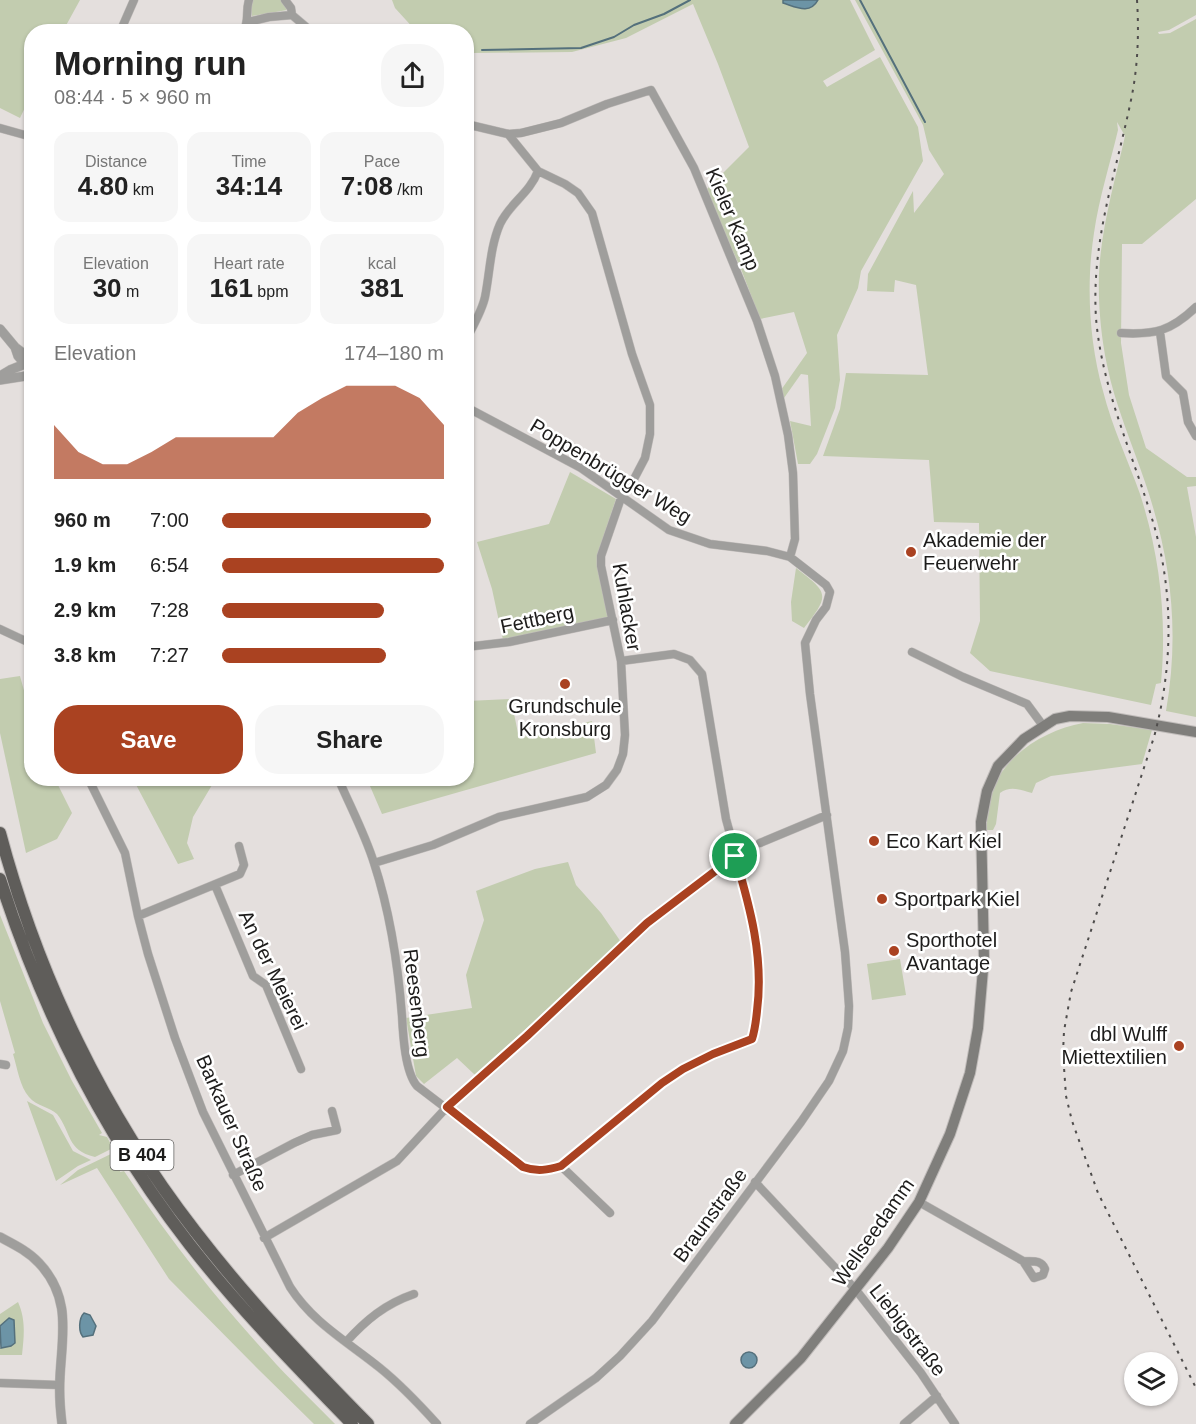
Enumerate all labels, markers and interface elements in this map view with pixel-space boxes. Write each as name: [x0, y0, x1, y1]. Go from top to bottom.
button: share: [381, 44, 444, 107]
text: Morning run: [54, 45, 246, 82]
text: 08:44 · 5 × 960 m: [54, 86, 211, 108]
text: Distance: [85, 153, 147, 170]
text: Time: [232, 153, 266, 170]
text: Pace: [364, 153, 400, 170]
street label: Kieler Kamp: [702, 165, 764, 273]
text: 4.80: [78, 171, 128, 201]
text: 34:14: [216, 171, 282, 201]
text: 7:08: [341, 171, 393, 201]
text: km: [128, 181, 154, 198]
text: /km: [393, 181, 423, 198]
text: Elevation: [83, 255, 149, 272]
text: Heart rate: [213, 255, 285, 272]
text: kcal: [368, 255, 396, 272]
text: 30: [93, 273, 122, 303]
text: 161: [210, 273, 253, 303]
text: 381: [360, 273, 404, 303]
text: m: [122, 283, 139, 300]
text: bpm: [253, 283, 288, 300]
text: Elevation: [54, 342, 136, 364]
text: 174–180 m: [344, 342, 444, 364]
street label: Poppenbrügger Weg: [526, 414, 696, 528]
text: 960 m: [54, 509, 111, 531]
text: 7:00: [150, 509, 189, 531]
place label: Akademie der Feuerwehr: [923, 529, 1047, 574]
marker: Akademie der Feuerwehr: [904, 545, 918, 559]
text: 1.9 km: [54, 554, 116, 576]
text: 6:54: [150, 554, 189, 576]
street label: Kuhlacker: [608, 561, 646, 653]
text: 2.9 km: [54, 599, 116, 621]
text: 7:28: [150, 599, 189, 621]
street label: Fettberg: [498, 600, 576, 638]
text: 3.8 km: [54, 644, 116, 666]
text: 7:27: [150, 644, 189, 666]
marker: Grundschule Kronsburg: [558, 677, 572, 691]
place label: Grundschule Kronsburg: [508, 695, 622, 740]
button: Save: [54, 705, 243, 774]
button: Share: [255, 705, 444, 774]
pin: [709, 830, 760, 881]
place label: Eco Kart Kiel: [886, 830, 1002, 852]
marker: Eco Kart Kiel: [867, 834, 881, 848]
icon: arrive: [718, 839, 751, 872]
place label: Sportpark Kiel: [894, 888, 1020, 910]
marker: Sportpark Kiel: [875, 892, 889, 906]
street label: An der Meierei: [235, 907, 311, 1033]
place label: Sporthotel Avantage: [906, 929, 997, 974]
marker: Sporthotel Avantage: [887, 944, 901, 958]
street label: Reesenberg: [399, 948, 435, 1058]
place label: dbl Wulff Miettextilien: [1061, 1023, 1167, 1068]
marker: dbl Wulff Miettextilien: [1172, 1039, 1186, 1053]
street label: Barkauer Straße: [192, 1052, 272, 1194]
road number: B 404: [110, 1140, 174, 1170]
street label: Braunstraße: [669, 1164, 751, 1266]
street label: Wellseedamm: [828, 1174, 918, 1290]
street label: Liebigstraße: [865, 1280, 951, 1380]
map controls: [1124, 1352, 1178, 1406]
button: layers: [1124, 1352, 1178, 1406]

